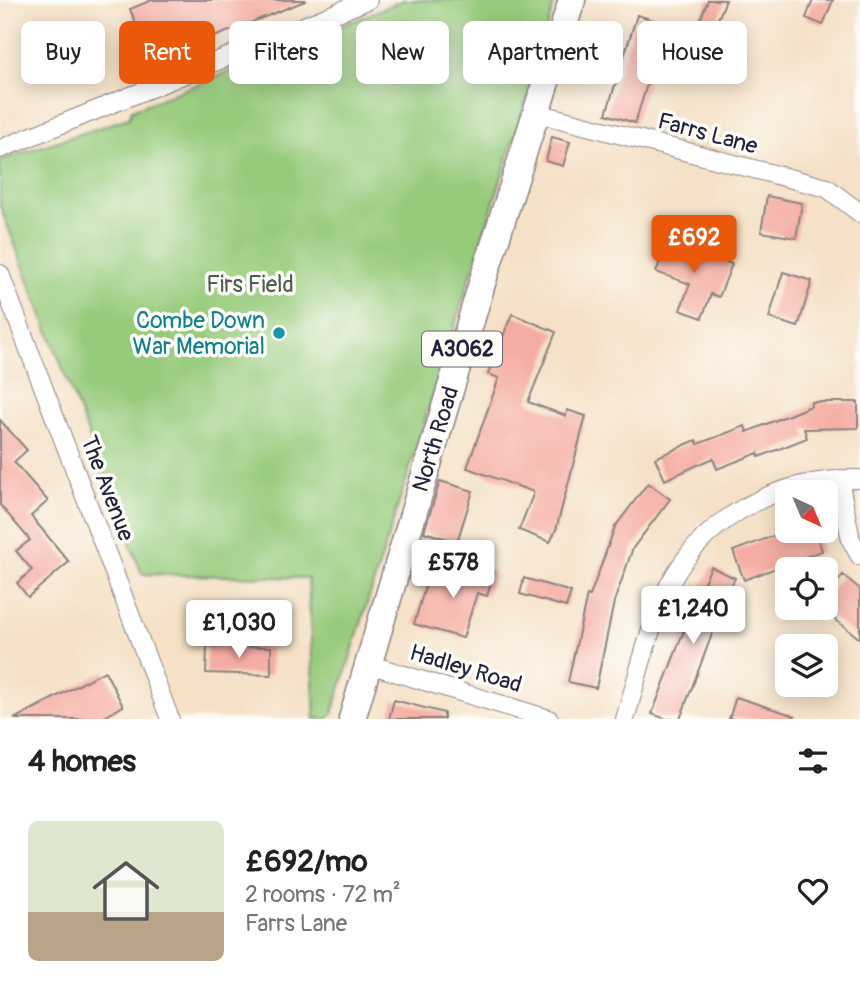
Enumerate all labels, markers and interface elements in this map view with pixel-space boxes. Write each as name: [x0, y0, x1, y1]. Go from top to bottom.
chip: Buy: [21, 21, 105, 84]
chip: Rent: [119, 21, 215, 84]
chip: Filters: [229, 21, 342, 84]
chip: New: [356, 21, 449, 84]
chip: Apartment: [463, 21, 623, 84]
chip: House: [637, 21, 747, 84]
street label: Farrs Lane: [655, 106, 762, 161]
pin: £692: [653, 216, 735, 275]
text: £692: [668, 223, 720, 252]
park label: Firs Field: [206, 270, 294, 299]
place label: Combe Down War Memorial: [133, 306, 265, 361]
marker: Combe Down War Memorial: [271, 325, 287, 341]
road number: A3062: [422, 332, 502, 366]
street label: North Road: [406, 383, 465, 495]
street label: The Avenue: [74, 431, 141, 546]
north arrow: [775, 480, 838, 542]
map controls: [775, 480, 838, 697]
pin: £578: [412, 540, 494, 600]
text: £578: [427, 548, 479, 577]
button: locate: [775, 557, 838, 620]
pin: £1,240: [636, 586, 750, 646]
text: £1,240: [657, 594, 729, 623]
pin: £1,030: [182, 600, 296, 660]
text: £1,030: [202, 608, 276, 637]
button: layers: [775, 634, 838, 697]
street label: Hadley Road: [406, 638, 525, 699]
icon: filters: [794, 742, 832, 780]
text: 4 homes: [28, 743, 136, 780]
text: £692/mo: [245, 843, 368, 880]
icon: home: [84, 849, 168, 933]
icon: heart: [794, 872, 832, 910]
text: 2 rooms · 72 m²: [245, 880, 401, 909]
text: Farrs Lane: [245, 909, 347, 938]

